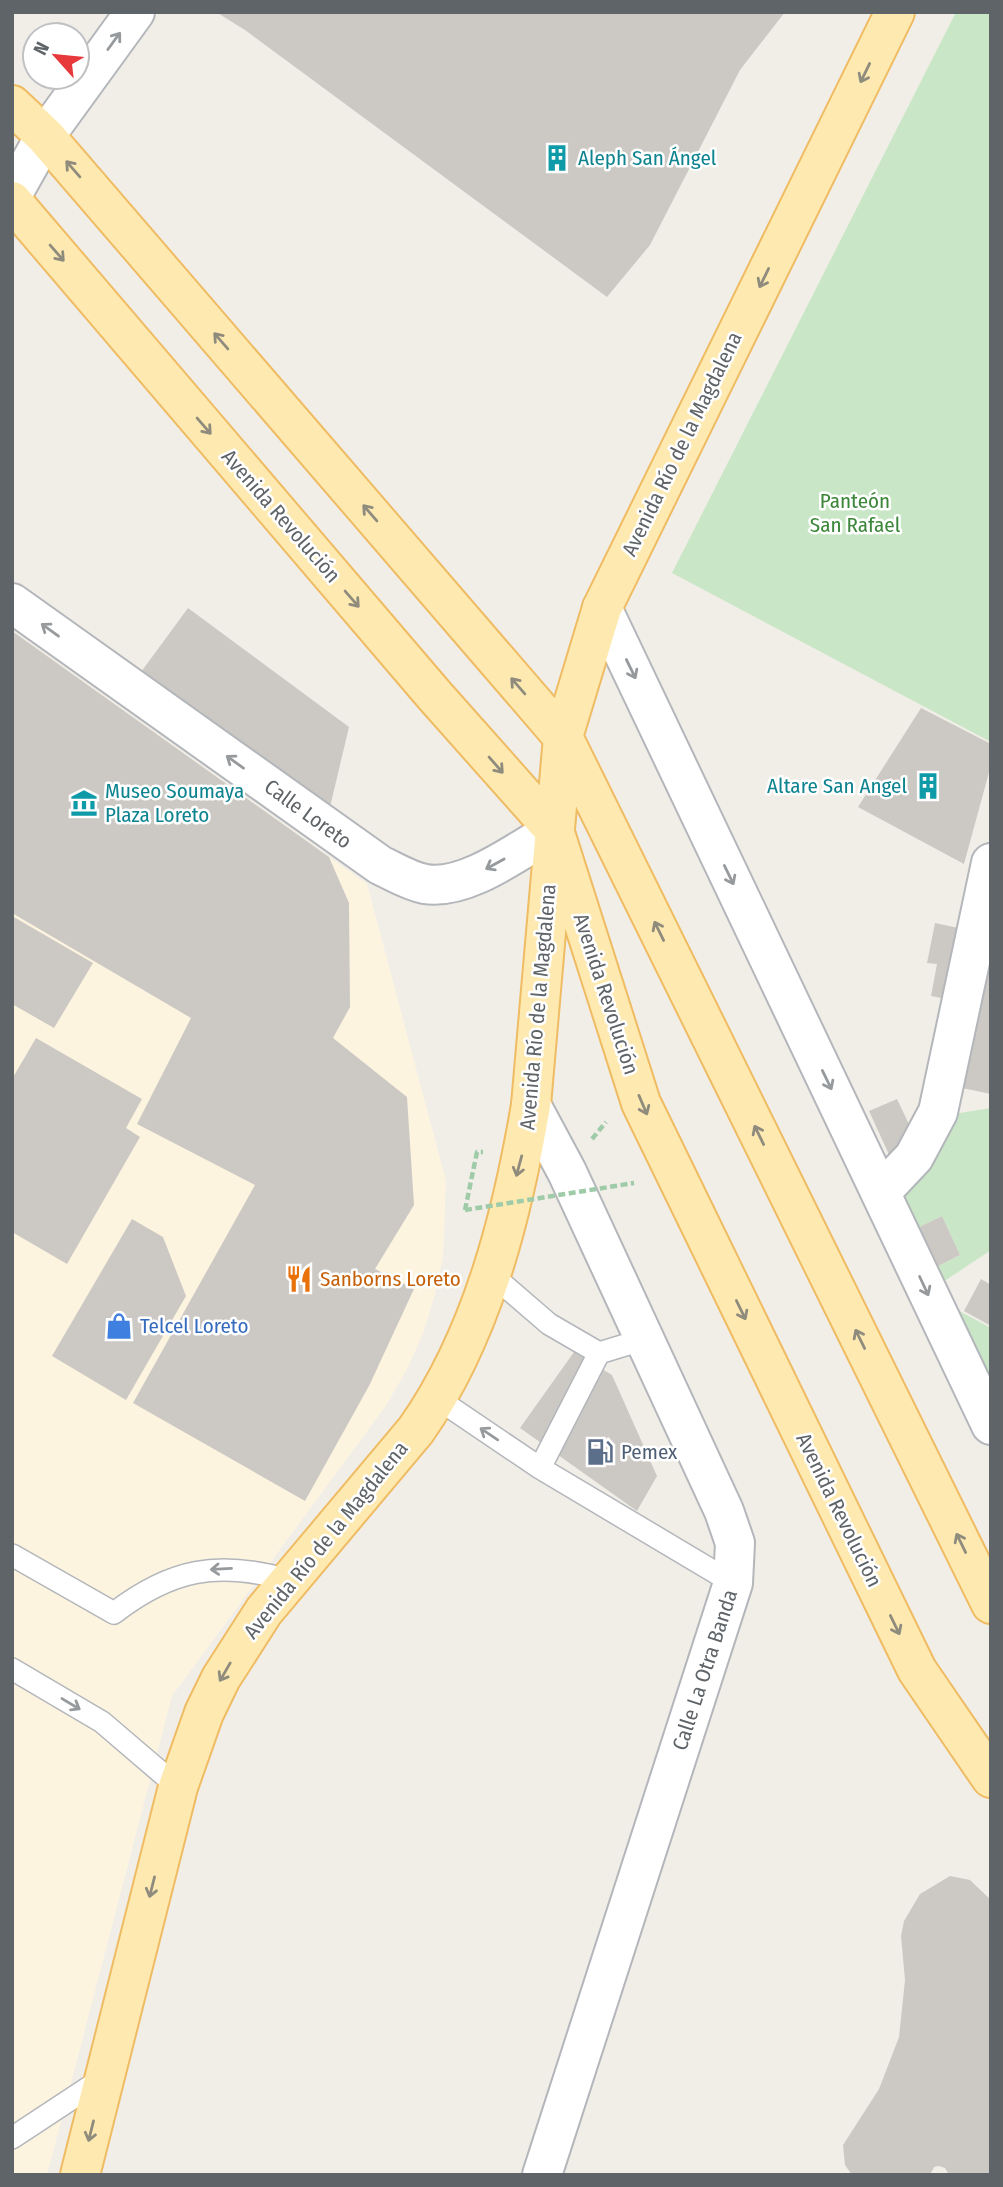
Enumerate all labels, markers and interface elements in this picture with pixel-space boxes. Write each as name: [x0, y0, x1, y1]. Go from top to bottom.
north arrow: [21, 21, 91, 91]
one-way arrow: [107, 32, 121, 51]
text: N: [28, 38, 54, 59]
one-way arrow: [858, 62, 871, 83]
building icon: Aleph San Ángel: [542, 143, 572, 173]
place label: Aleph San Ángel: [578, 145, 717, 171]
one-way arrow: [65, 160, 81, 178]
one-way arrow: [49, 244, 65, 262]
one-way arrow: [757, 267, 771, 288]
street label: Avenida Río de la Magdalena: [616, 328, 748, 560]
one-way arrow: [213, 332, 229, 350]
one-way arrow: [196, 416, 212, 434]
street label: Avenida Revolución: [216, 444, 346, 588]
park label: Panteón San Rafael: [810, 488, 901, 538]
one-way arrow: [362, 505, 378, 523]
one-way arrow: [344, 589, 360, 607]
one-way arrow: [41, 623, 60, 637]
one-way arrow: [626, 659, 639, 680]
one-way arrow: [510, 677, 526, 695]
one-way arrow: [226, 755, 245, 769]
one-way arrow: [488, 756, 504, 774]
building icon: Altare San Angel: [913, 771, 943, 801]
place label: Altare San Angel: [767, 773, 907, 799]
street label: Calle Loreto: [259, 774, 357, 854]
place label: Museo Soumaya Plaza Loreto: [105, 778, 244, 828]
museum icon: Museo Soumaya Plaza Loreto: [69, 788, 99, 818]
one-way arrow: [485, 857, 505, 871]
one-way arrow: [723, 864, 737, 885]
street label: Avenida Río de la Magdalena: [514, 883, 562, 1131]
street label: Avenida Revolución: [568, 910, 644, 1078]
one-way arrow: [651, 921, 665, 942]
one-way arrow: [821, 1069, 835, 1090]
one-way arrow: [637, 1094, 650, 1115]
one-way arrow: [752, 1125, 766, 1146]
one-way arrow: [512, 1154, 525, 1177]
restaurant icon: Sanborns Loreto: [284, 1264, 314, 1294]
place label: Sanborns Loreto: [320, 1266, 461, 1292]
one-way arrow: [918, 1275, 931, 1296]
one-way arrow: [735, 1299, 749, 1320]
shop icon: Telcel Loreto: [104, 1311, 134, 1341]
place label: Telcel Loreto: [140, 1313, 248, 1339]
one-way arrow: [852, 1329, 866, 1350]
one-way arrow: [480, 1427, 499, 1441]
street label: Avenida Revolución: [790, 1429, 888, 1591]
street label: Avenida Río de la Magdalena: [238, 1436, 414, 1644]
fuel station icon: Pemex: [585, 1437, 615, 1467]
place label: Pemex: [621, 1439, 678, 1465]
one-way arrow: [953, 1533, 967, 1554]
one-way arrow: [210, 1563, 233, 1576]
street label: Calle La Otra Banda: [667, 1586, 743, 1754]
one-way arrow: [888, 1614, 902, 1635]
one-way arrow: [218, 1662, 232, 1682]
one-way arrow: [60, 1697, 80, 1711]
one-way arrow: [145, 1875, 158, 1898]
one-way arrow: [84, 2120, 97, 2142]

